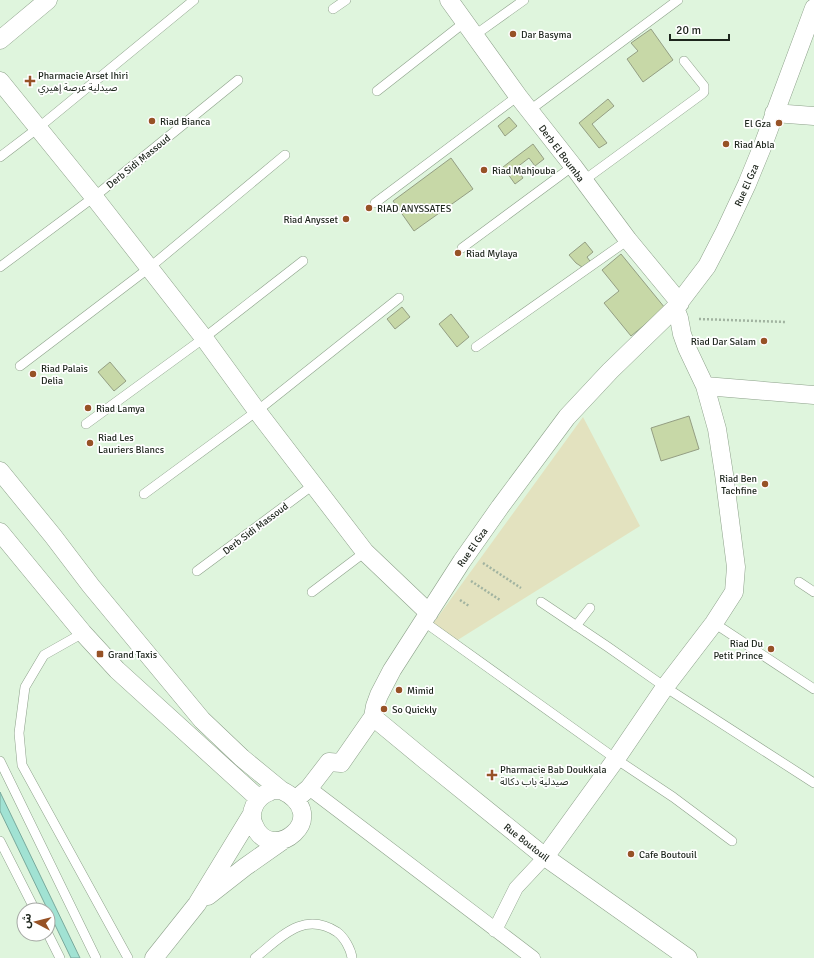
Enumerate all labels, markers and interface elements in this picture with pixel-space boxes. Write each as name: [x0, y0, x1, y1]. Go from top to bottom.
scale bar: [670, 16, 729, 42]
text: 20 m: [676, 23, 701, 38]
marker: Dar Basyma: [508, 29, 518, 39]
place label: Dar Basyma: [521, 29, 572, 41]
place label: Pharmacie Arset Ihiri صيدلية عرصة إهيري: [38, 70, 128, 95]
marker: Pharmacie Arset Ihiri صيدلية عرصة إهيري: [25, 76, 35, 86]
marker: Riad Bianca: [147, 116, 157, 126]
place label: Riad Bianca: [160, 116, 210, 128]
place label: El Gza: [744, 118, 771, 130]
marker: El Gza: [774, 118, 784, 128]
street label: Derb El Boumba: [536, 123, 587, 185]
street label: Derb Sidi Massoud: [104, 132, 173, 191]
marker: Riad Abla: [721, 139, 731, 149]
place label: Riad Abla: [734, 139, 775, 151]
street label: Rue El Gza: [732, 162, 762, 208]
marker: Riad Mahjouba: [479, 165, 489, 175]
place label: Riad Mahjouba: [492, 165, 556, 177]
marker: RIAD ANYSSATES: [364, 203, 374, 213]
place label: RIAD ANYSSATES: [377, 203, 452, 215]
place label: Riad Anysset: [283, 214, 338, 226]
marker: Riad Anysset: [341, 214, 351, 224]
marker: Riad Mylaya: [453, 248, 463, 258]
place label: Riad Mylaya: [466, 248, 518, 260]
place label: Riad Dar Salam: [691, 336, 756, 348]
marker: Riad Dar Salam: [759, 336, 769, 346]
place label: Riad Palais Delia: [41, 363, 89, 387]
marker: Riad Palais Delia: [28, 369, 38, 379]
marker: Riad Lamya: [83, 403, 93, 413]
place label: Riad Lamya: [96, 403, 145, 415]
place label: Riad Les Lauriers Blancs: [98, 432, 165, 456]
marker: Riad Les Lauriers Blancs: [85, 438, 95, 448]
place label: Riad Ben Tachfine: [719, 473, 757, 497]
marker: Riad Ben Tachfine: [760, 479, 770, 489]
street label: Derb Sidi Massoud: [220, 500, 291, 557]
street label: Rue El Gza: [455, 526, 491, 570]
place label: Riad Du Petit Prince: [713, 638, 763, 662]
marker: Riad Du Petit Prince: [766, 644, 776, 654]
marker: Grand Taxis: [95, 649, 105, 659]
place label: Grand Taxis: [108, 649, 158, 661]
marker: Mimid: [394, 685, 404, 695]
place label: Mimid: [407, 685, 434, 697]
marker: So Quickly: [379, 704, 389, 714]
place label: So Quickly: [392, 704, 437, 716]
place label: Pharmacie Bab Doukkala صيدلية باب دكالة: [500, 764, 606, 788]
marker: Pharmacie Bab Doukkala صيدلية باب دكالة: [487, 770, 497, 780]
street label: Rue Boutouil: [501, 821, 552, 864]
marker: Cafe Boutouil: [626, 849, 636, 859]
place label: Cafe Boutouil: [639, 849, 697, 861]
north arrow: [16, 902, 56, 942]
text: ش: [19, 913, 34, 929]

